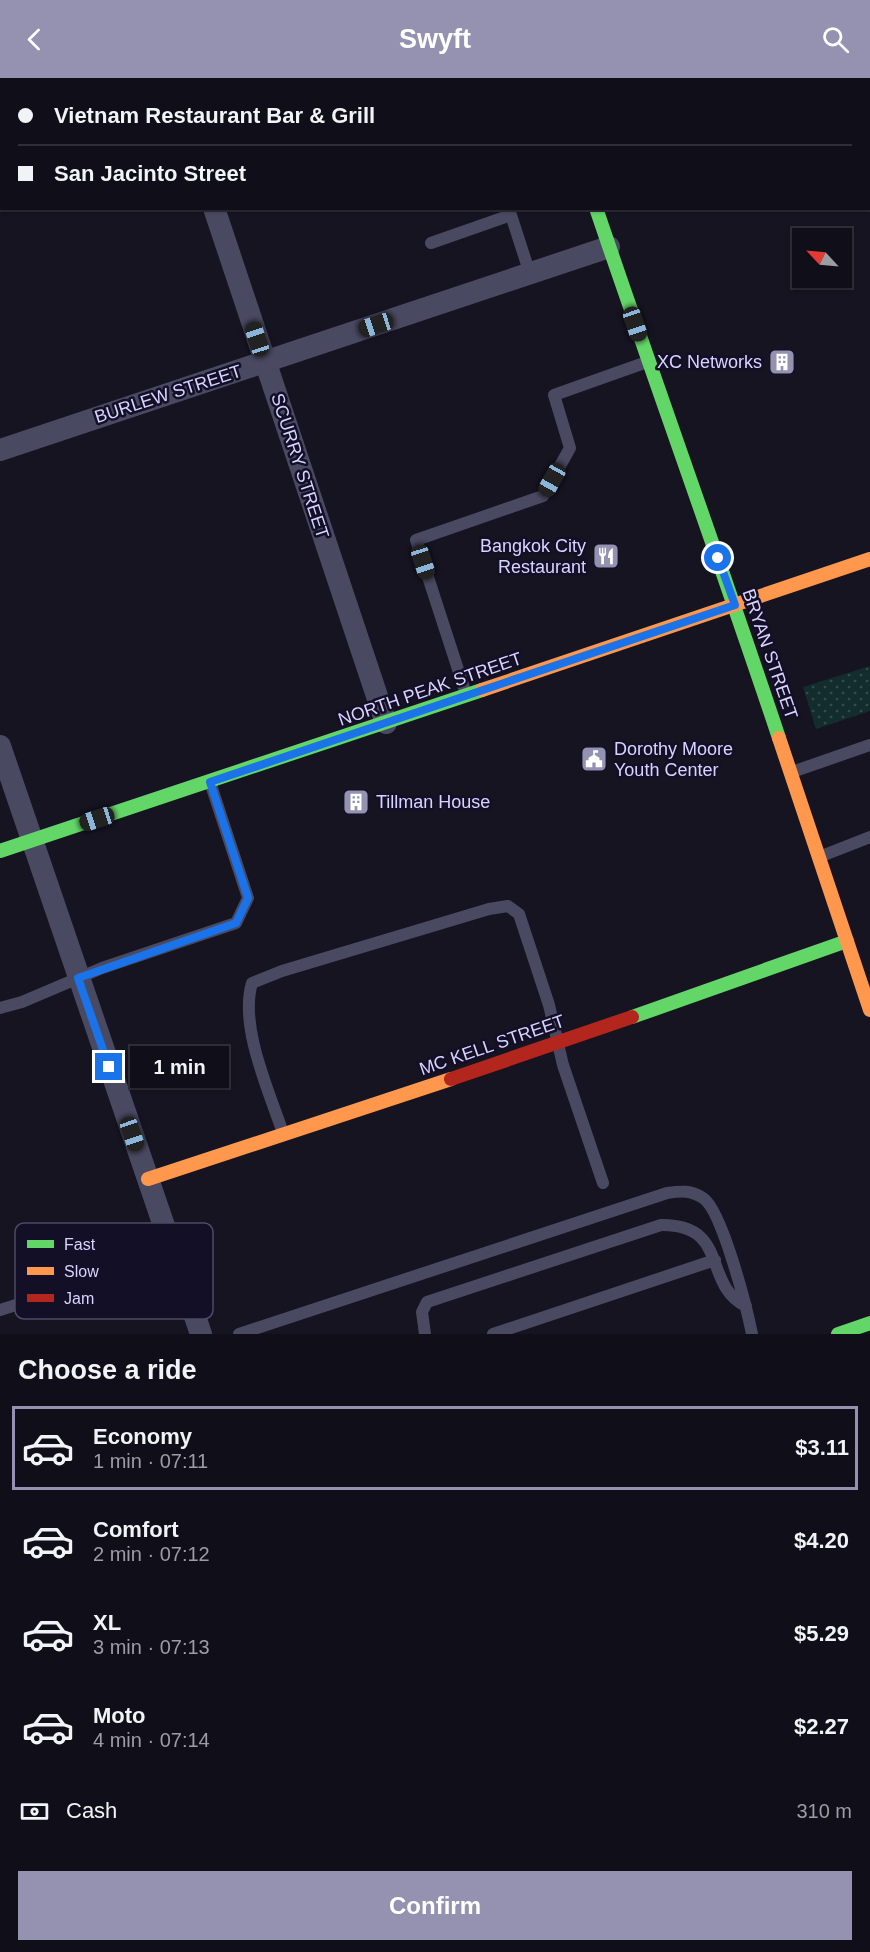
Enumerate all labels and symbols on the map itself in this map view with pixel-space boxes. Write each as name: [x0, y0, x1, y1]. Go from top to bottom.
north arrow: [792, 228, 852, 288]
car: [621, 304, 649, 344]
car: [356, 311, 396, 339]
car: [243, 319, 271, 359]
building icon: XC Networks: [767, 347, 797, 377]
place label: XC Networks: [657, 352, 762, 372]
street label: BURLEW STREET: [92, 361, 244, 427]
street label: SCURRY STREET: [267, 391, 333, 541]
car: [535, 460, 569, 500]
place label: Bangkok City Restaurant: [480, 536, 586, 577]
restaurant icon: Bangkok City Restaurant: [591, 541, 621, 571]
car: [409, 542, 437, 582]
route start: [704, 544, 731, 571]
street label: BRYAN STREET: [738, 586, 802, 722]
street label: NORTH PEAK STREET: [336, 648, 524, 730]
place label: Dorothy Moore Youth Center: [614, 739, 733, 780]
public building icon: Dorothy Moore Youth Center: [579, 744, 609, 774]
building icon: Tillman House: [341, 787, 371, 817]
place label: Tillman House: [376, 792, 490, 812]
car: [77, 805, 117, 833]
street label: MC KELL STREET: [417, 1011, 567, 1079]
callout: 1 min: [130, 1046, 229, 1088]
route end: [95, 1053, 122, 1080]
car: [118, 1114, 146, 1154]
legend: [15, 1223, 213, 1319]
text: Fast: [64, 1236, 96, 1253]
text: Slow: [64, 1263, 99, 1280]
text: Jam: [64, 1290, 94, 1307]

